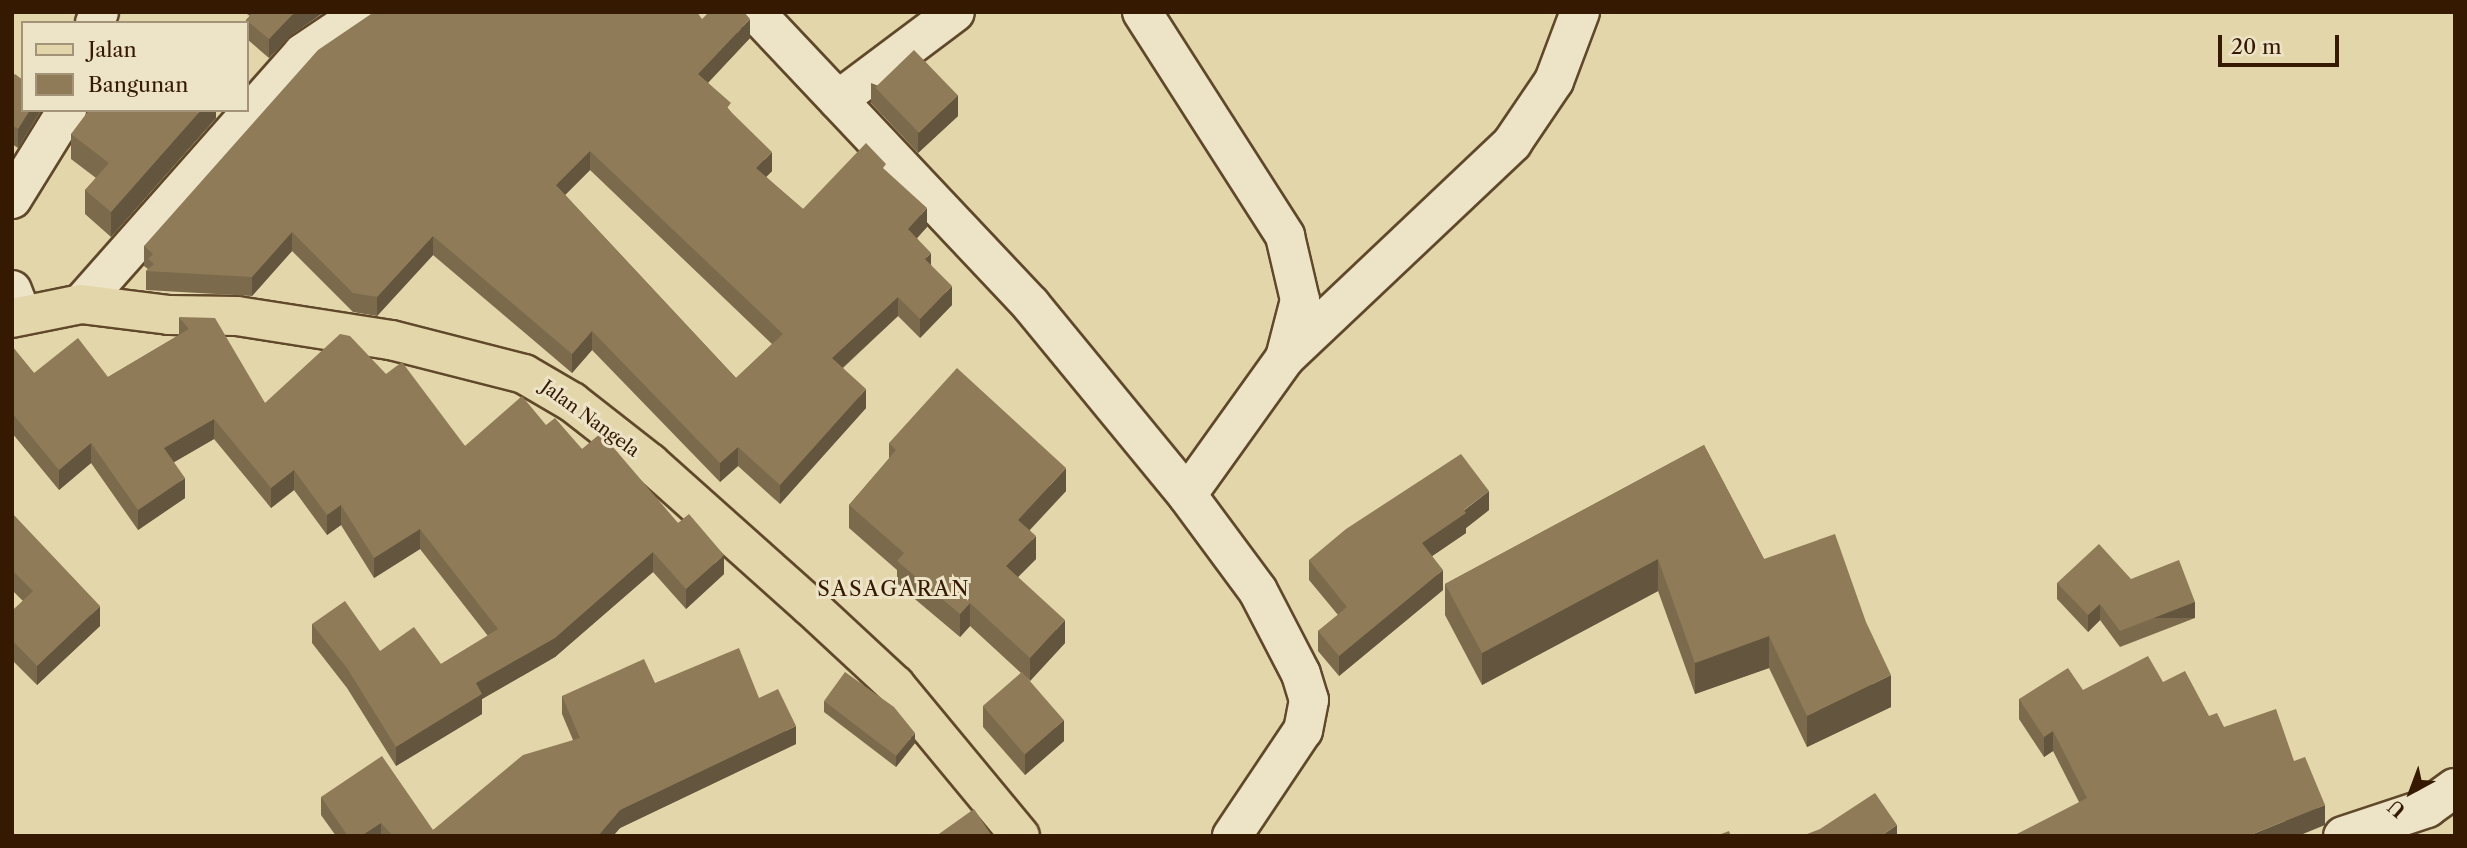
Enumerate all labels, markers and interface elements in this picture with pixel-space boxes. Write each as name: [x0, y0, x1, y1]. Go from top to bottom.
legend: [21, 21, 248, 112]
scale bar: [2222, 21, 2343, 65]
text: 20 m: [2231, 34, 2282, 59]
text: Jalan: [88, 37, 137, 62]
text: Bangunan: [88, 72, 188, 97]
street label: Jalan Nangela: [537, 376, 643, 462]
district label: SASAGARAN: [818, 576, 970, 602]
north arrow: [2376, 757, 2446, 827]
text: U: [2384, 794, 2410, 822]

